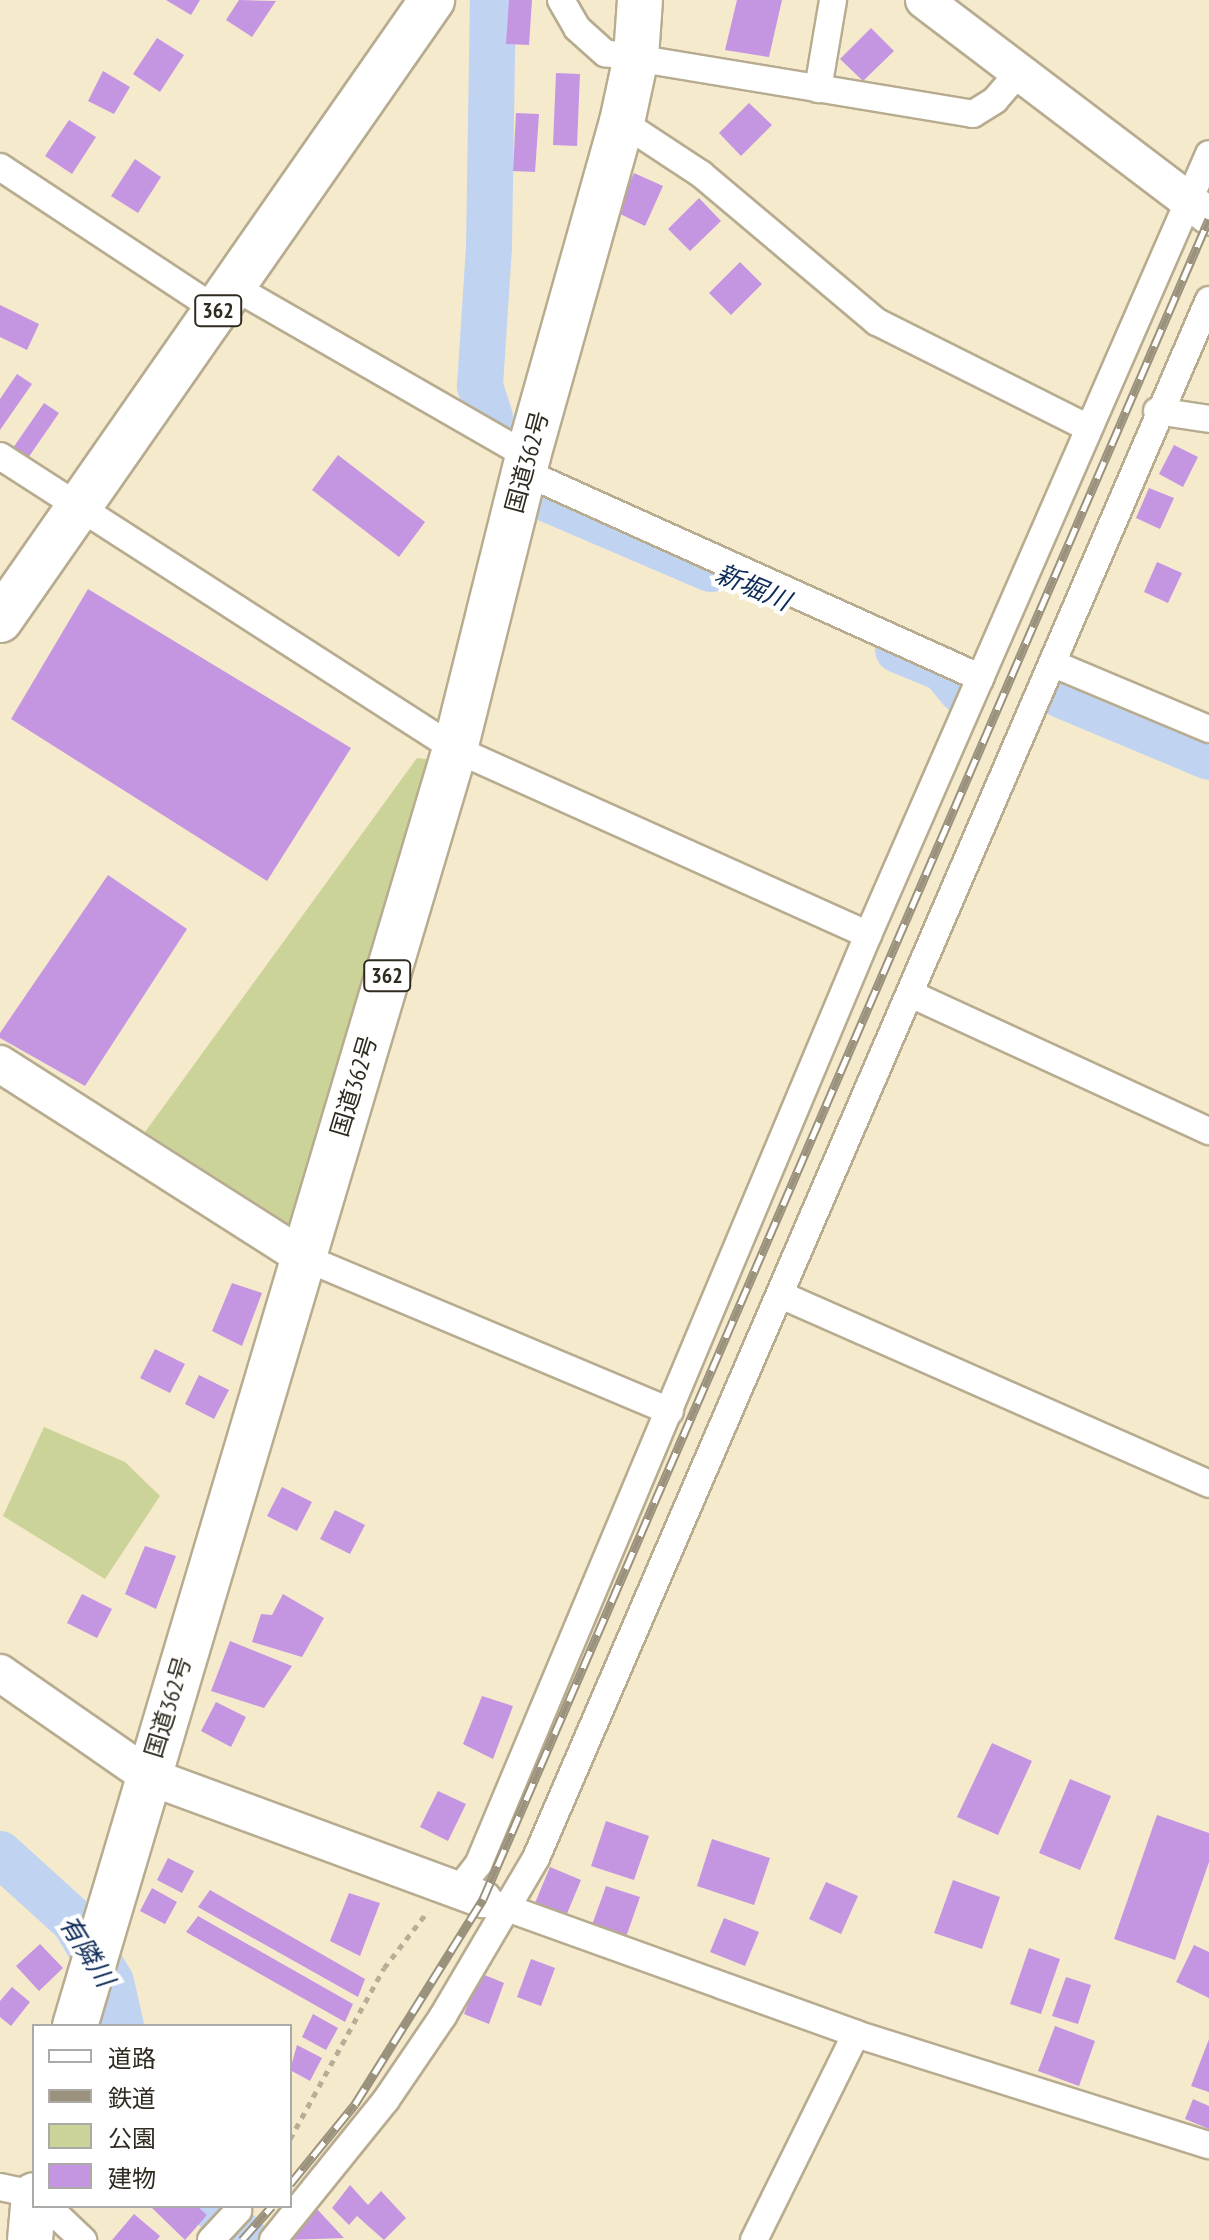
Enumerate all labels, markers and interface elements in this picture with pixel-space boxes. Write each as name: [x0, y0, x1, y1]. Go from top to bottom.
road number: 362: [194, 293, 242, 329]
street label: 国道362号: [500, 408, 554, 516]
water label: 新堀川: [711, 557, 795, 617]
road number: 362: [363, 958, 411, 994]
street label: 国道362号: [325, 1032, 383, 1140]
street label: 国道362号: [139, 1653, 197, 1761]
water label: 有隣川: [53, 1910, 121, 1992]
legend: [32, 2024, 292, 2208]
text: 道路: [108, 2043, 156, 2074]
text: 鉄道: [108, 2083, 156, 2114]
text: 公園: [108, 2123, 156, 2154]
text: 建物: [108, 2163, 156, 2194]

